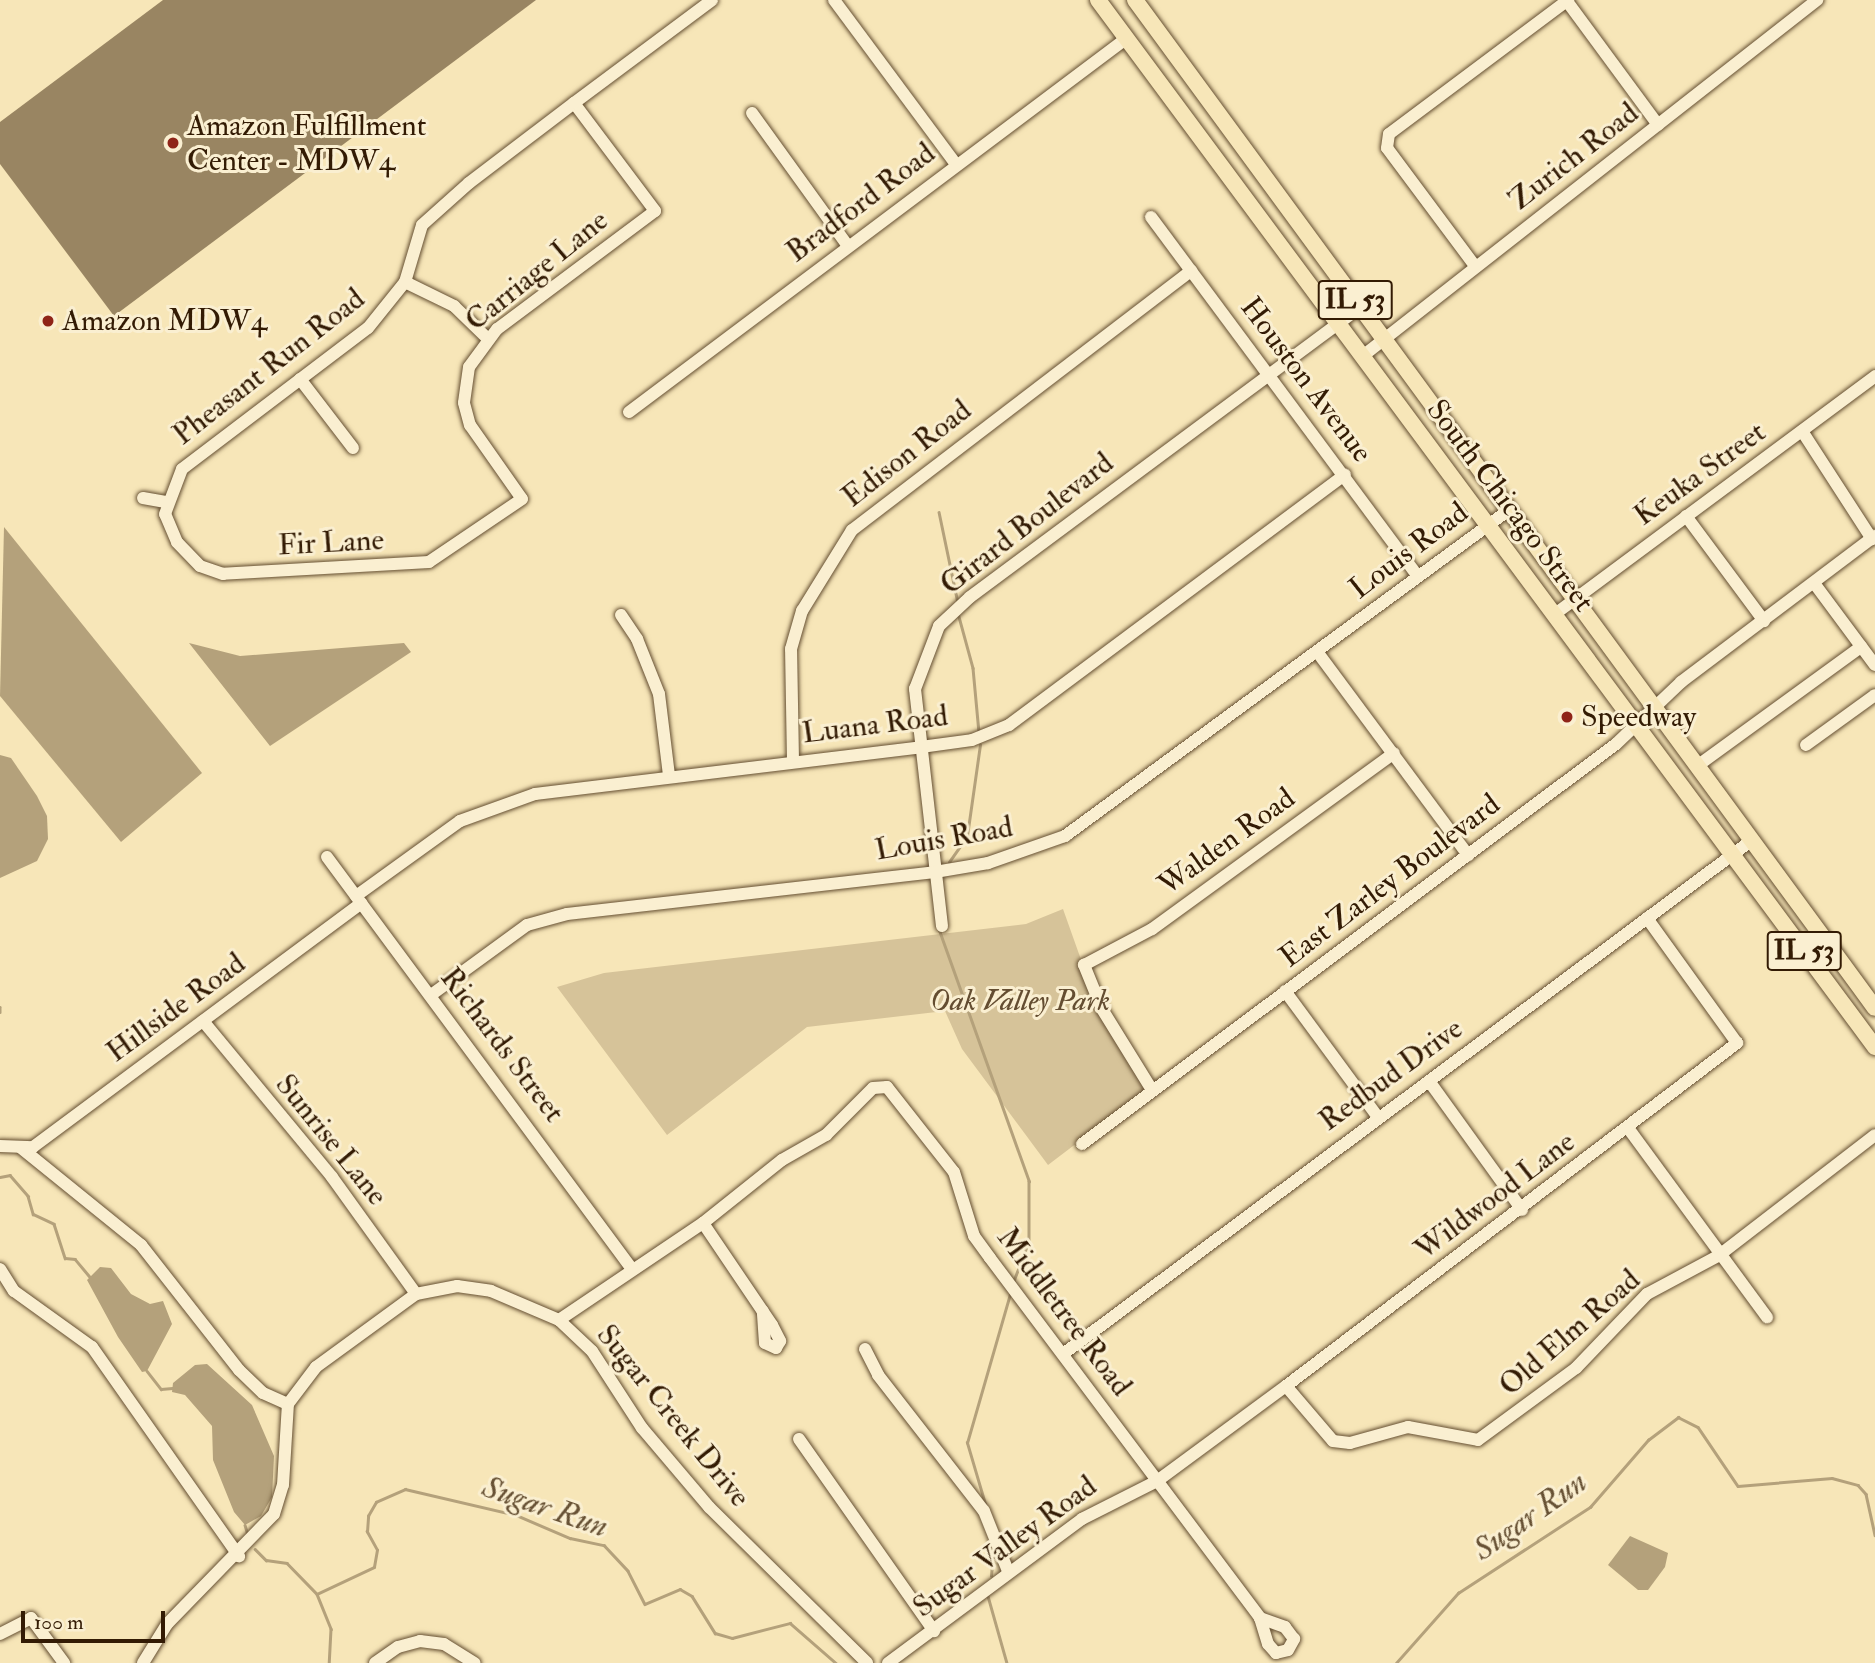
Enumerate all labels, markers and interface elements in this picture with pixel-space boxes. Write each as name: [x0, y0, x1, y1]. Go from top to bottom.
street label: Zurich Road: [1502, 95, 1646, 219]
place label: Amazon Fulfillment Center - MDW4: [187, 108, 426, 178]
marker: Amazon Fulfillment Center - MDW4: [165, 135, 181, 151]
street label: Bradford Road: [780, 136, 942, 270]
street label: Carriage Lane: [459, 203, 615, 339]
road number: IL 53: [1316, 276, 1394, 324]
street label: Pheasant Run Road: [166, 281, 372, 453]
street label: Houston Avenue: [1232, 290, 1380, 470]
place label: Amazon MDW4: [62, 303, 267, 339]
marker: Amazon MDW4: [40, 313, 56, 329]
street label: Edison Road: [835, 393, 979, 515]
street label: South Chicago Street: [1419, 393, 1601, 619]
street label: Keuka Street: [1627, 414, 1773, 534]
street label: Girard Boulevard: [933, 445, 1121, 603]
street label: Louis Road: [1343, 495, 1475, 607]
street label: Fir Lane: [277, 522, 385, 564]
street label: Luana Road: [800, 698, 950, 752]
place label: Speedway: [1581, 699, 1696, 735]
marker: Speedway: [1559, 709, 1575, 725]
street label: Walden Road: [1152, 781, 1302, 903]
street label: East Zarley Boulevard: [1273, 786, 1507, 976]
street label: Louis Road: [872, 809, 1016, 869]
road number: IL 53: [1766, 926, 1842, 976]
street label: Hillside Road: [100, 946, 252, 1070]
street label: Richards Street: [432, 961, 572, 1129]
park label: Oak Valley Park: [930, 983, 1110, 1019]
street label: Redbud Drive: [1312, 1011, 1470, 1139]
street label: Sunrise Lane: [267, 1067, 395, 1213]
street label: Wildwood Lane: [1408, 1124, 1582, 1268]
street label: Middletree Road: [989, 1221, 1139, 1403]
street label: Old Elm Road: [1492, 1262, 1648, 1404]
street label: Sugar Creek Drive: [589, 1318, 757, 1514]
water label: Sugar Run: [1466, 1463, 1594, 1569]
water label: Sugar Run: [477, 1468, 613, 1546]
street label: Sugar Valley Road: [906, 1468, 1104, 1626]
scale bar: [24, 1596, 168, 1640]
text: 100 m: [34, 1609, 84, 1636]

